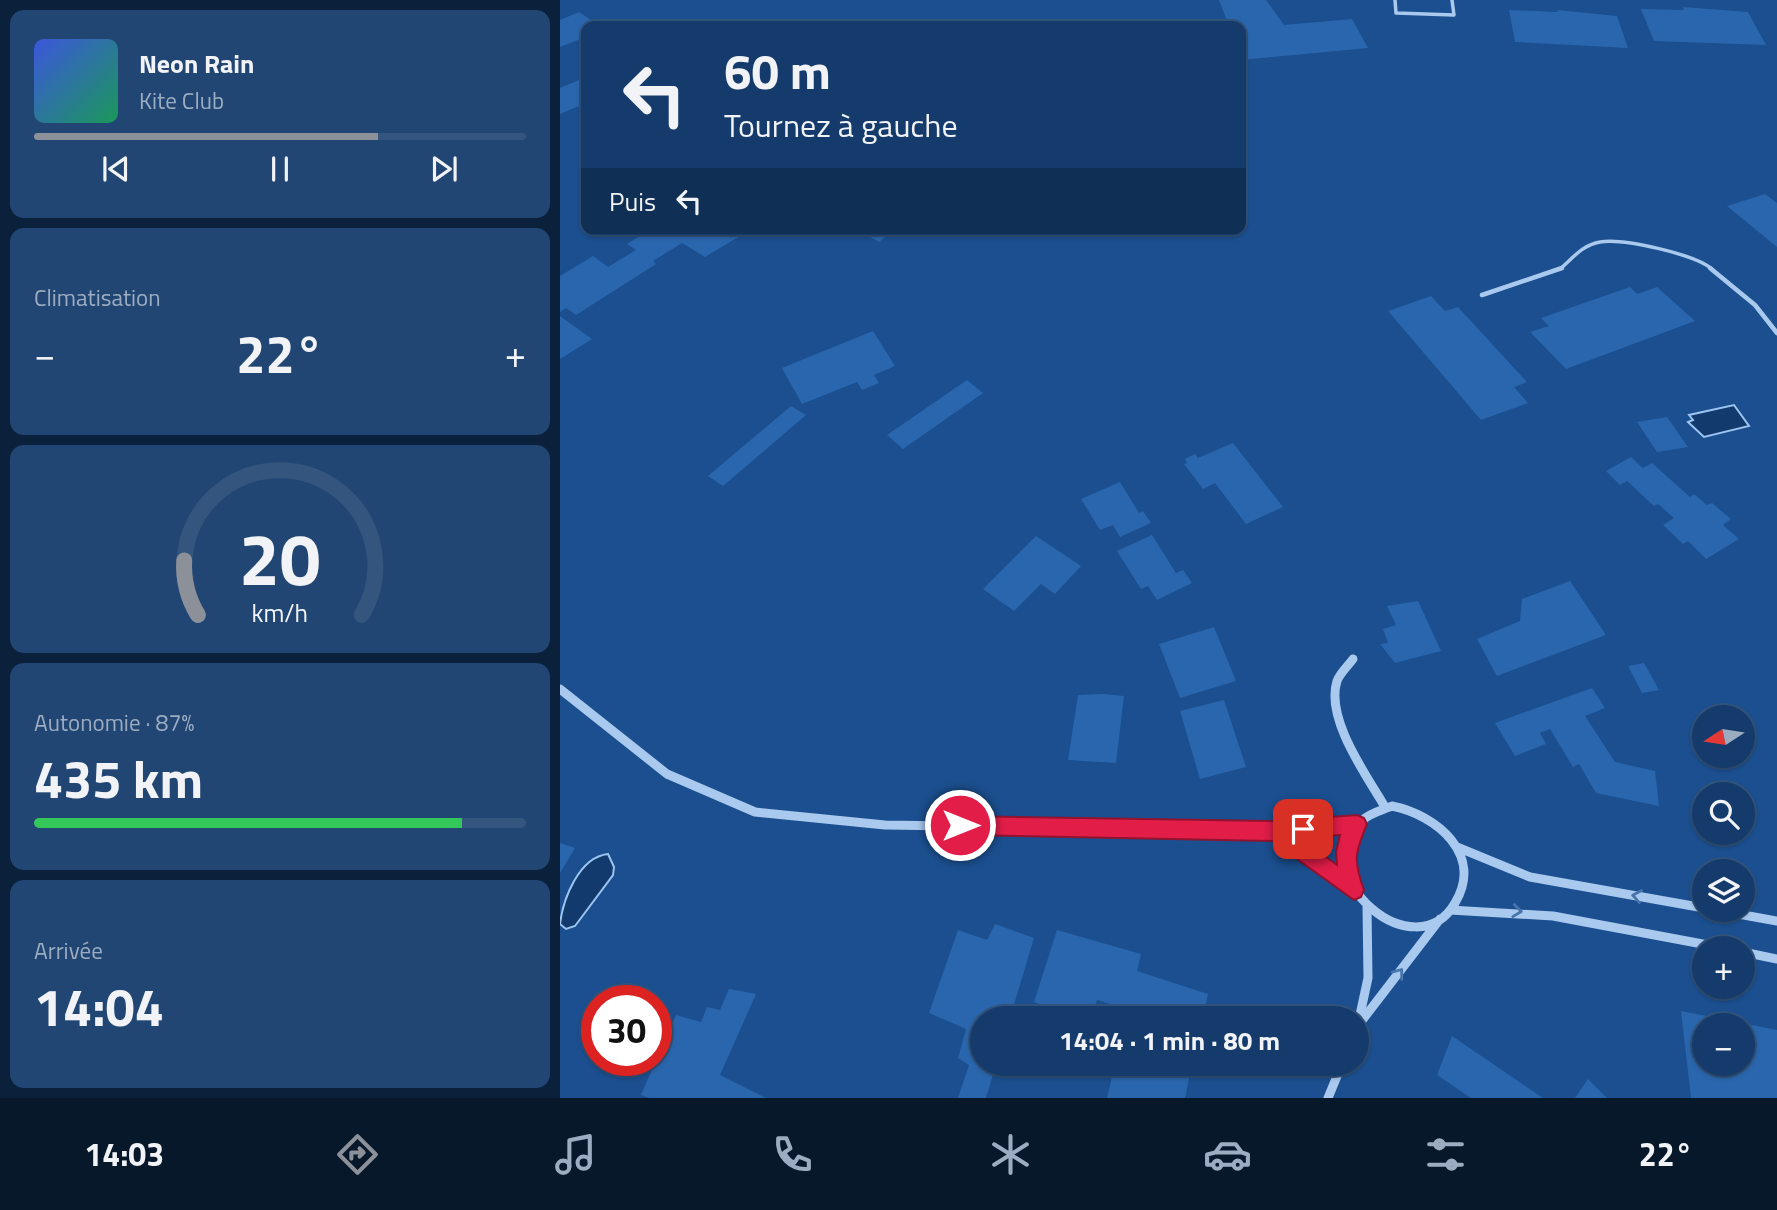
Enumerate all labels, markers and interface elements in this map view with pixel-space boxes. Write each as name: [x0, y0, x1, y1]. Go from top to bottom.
text: 60 m: [724, 33, 831, 108]
text: Neon Rain: [139, 44, 254, 83]
icon: left: [609, 49, 700, 140]
text: Kite Club: [139, 83, 224, 118]
text: Tournez à gauche: [724, 101, 958, 149]
icon: previous: [97, 150, 135, 188]
icon: pause: [261, 150, 299, 188]
icon: next: [425, 150, 463, 188]
text: Puis: [609, 182, 656, 221]
icon: left: [670, 182, 708, 220]
text: Climatisation: [34, 280, 161, 315]
text: 22°: [236, 314, 324, 393]
text: −: [34, 325, 55, 383]
text: +: [505, 325, 526, 383]
text: 20: [239, 503, 321, 613]
text: km/h: [252, 594, 308, 632]
text: Autonomie · 87%: [34, 705, 194, 740]
north arrow: [1692, 705, 1755, 768]
map controls: [1692, 705, 1755, 1076]
text: 435 km: [34, 739, 203, 818]
button: search: [1692, 782, 1755, 845]
position arrow: [923, 788, 997, 862]
pin: [1273, 799, 1333, 859]
icon: arrive: [1284, 810, 1322, 848]
button: layers: [1692, 859, 1755, 922]
one-way arrow: [1631, 889, 1643, 904]
one-way arrow: [1511, 903, 1523, 918]
text: Arrivée: [34, 933, 103, 968]
button: +: [1692, 936, 1755, 999]
text: 14:04: [34, 967, 164, 1046]
one-way arrow: [1390, 968, 1403, 981]
speed limit sign: 30: [581, 985, 672, 1076]
button: −: [1692, 1013, 1755, 1076]
text: 14:04 · 1 min · 80 m: [1059, 1021, 1280, 1060]
text: 14:03: [84, 1130, 164, 1178]
icon: directions: [333, 1130, 382, 1179]
icon: music: [551, 1130, 600, 1179]
icon: phone: [768, 1130, 817, 1179]
icon: climate: [986, 1130, 1035, 1179]
icon: car: [1203, 1130, 1252, 1179]
icon: filters: [1421, 1130, 1470, 1179]
text: 22°: [1639, 1130, 1693, 1178]

